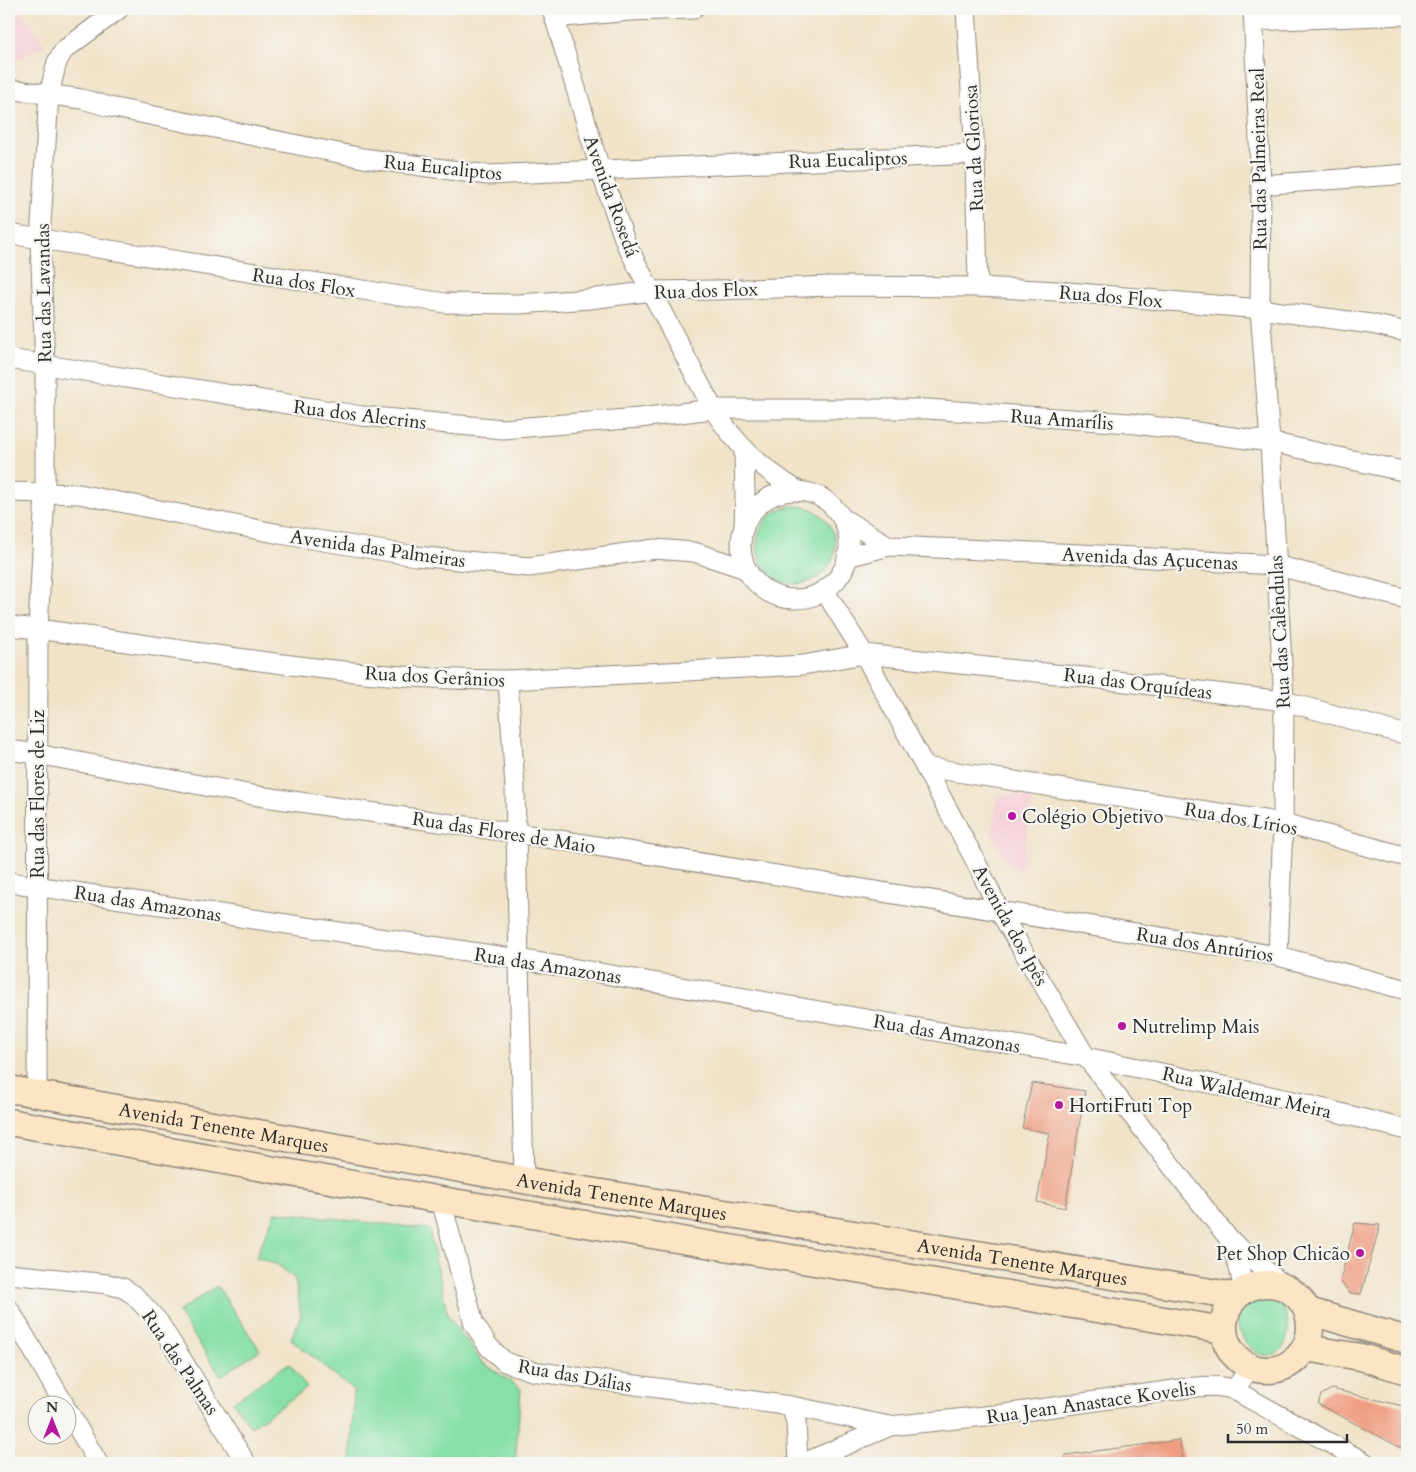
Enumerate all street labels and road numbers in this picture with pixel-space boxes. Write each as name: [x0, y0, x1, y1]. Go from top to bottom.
street label: Rua das Palmeiras Real: [1244, 67, 1274, 250]
street label: Rua da Gloriosa: [958, 84, 990, 212]
street label: Avenida Rosedá: [577, 132, 645, 261]
street label: Rua Eucaliptos: [788, 145, 908, 175]
street label: Rua Eucaliptos: [382, 149, 503, 187]
street label: Rua das Lavandas: [30, 223, 58, 363]
street label: Rua dos Flox: [250, 262, 358, 304]
street label: Rua dos Flox: [654, 276, 759, 306]
street label: Rua dos Flox: [1058, 280, 1164, 315]
street label: Rua dos Alecrins: [292, 394, 428, 436]
street label: Rua Amarílis: [1009, 403, 1114, 437]
street label: Avenida das Palmeiras: [288, 524, 467, 574]
street label: Avenida das Açucenas: [1061, 541, 1239, 577]
street label: Rua das Calêndulas: [1263, 555, 1297, 709]
street label: Rua dos Gerânios: [364, 660, 506, 694]
street label: Rua das Orquídeas: [1062, 662, 1214, 706]
street label: Rua das Flores de Liz: [25, 709, 51, 878]
street label: Rua dos Lírios: [1182, 796, 1299, 842]
street label: Rua das Flores de Maio: [410, 806, 597, 860]
street label: Avenida dos Ipês: [966, 860, 1054, 991]
street label: Rua das Amazonas: [72, 880, 223, 928]
street label: Rua dos Antúrios: [1134, 921, 1275, 969]
street label: Rua das Amazonas: [472, 942, 623, 990]
street label: Rua das Amazonas: [871, 1008, 1022, 1060]
street label: Rua Waldemar Meira: [1160, 1061, 1334, 1125]
street label: Avenida Tenente Marques: [117, 1097, 330, 1159]
street label: Avenida Tenente Marques: [514, 1167, 729, 1227]
street label: Avenida Tenente Marques: [915, 1232, 1129, 1292]
street label: Rua das Palmas: [135, 1305, 225, 1420]
street label: Rua das Dálias: [516, 1353, 634, 1399]
street label: Rua Jean Anastace Kovelis: [985, 1375, 1197, 1431]

